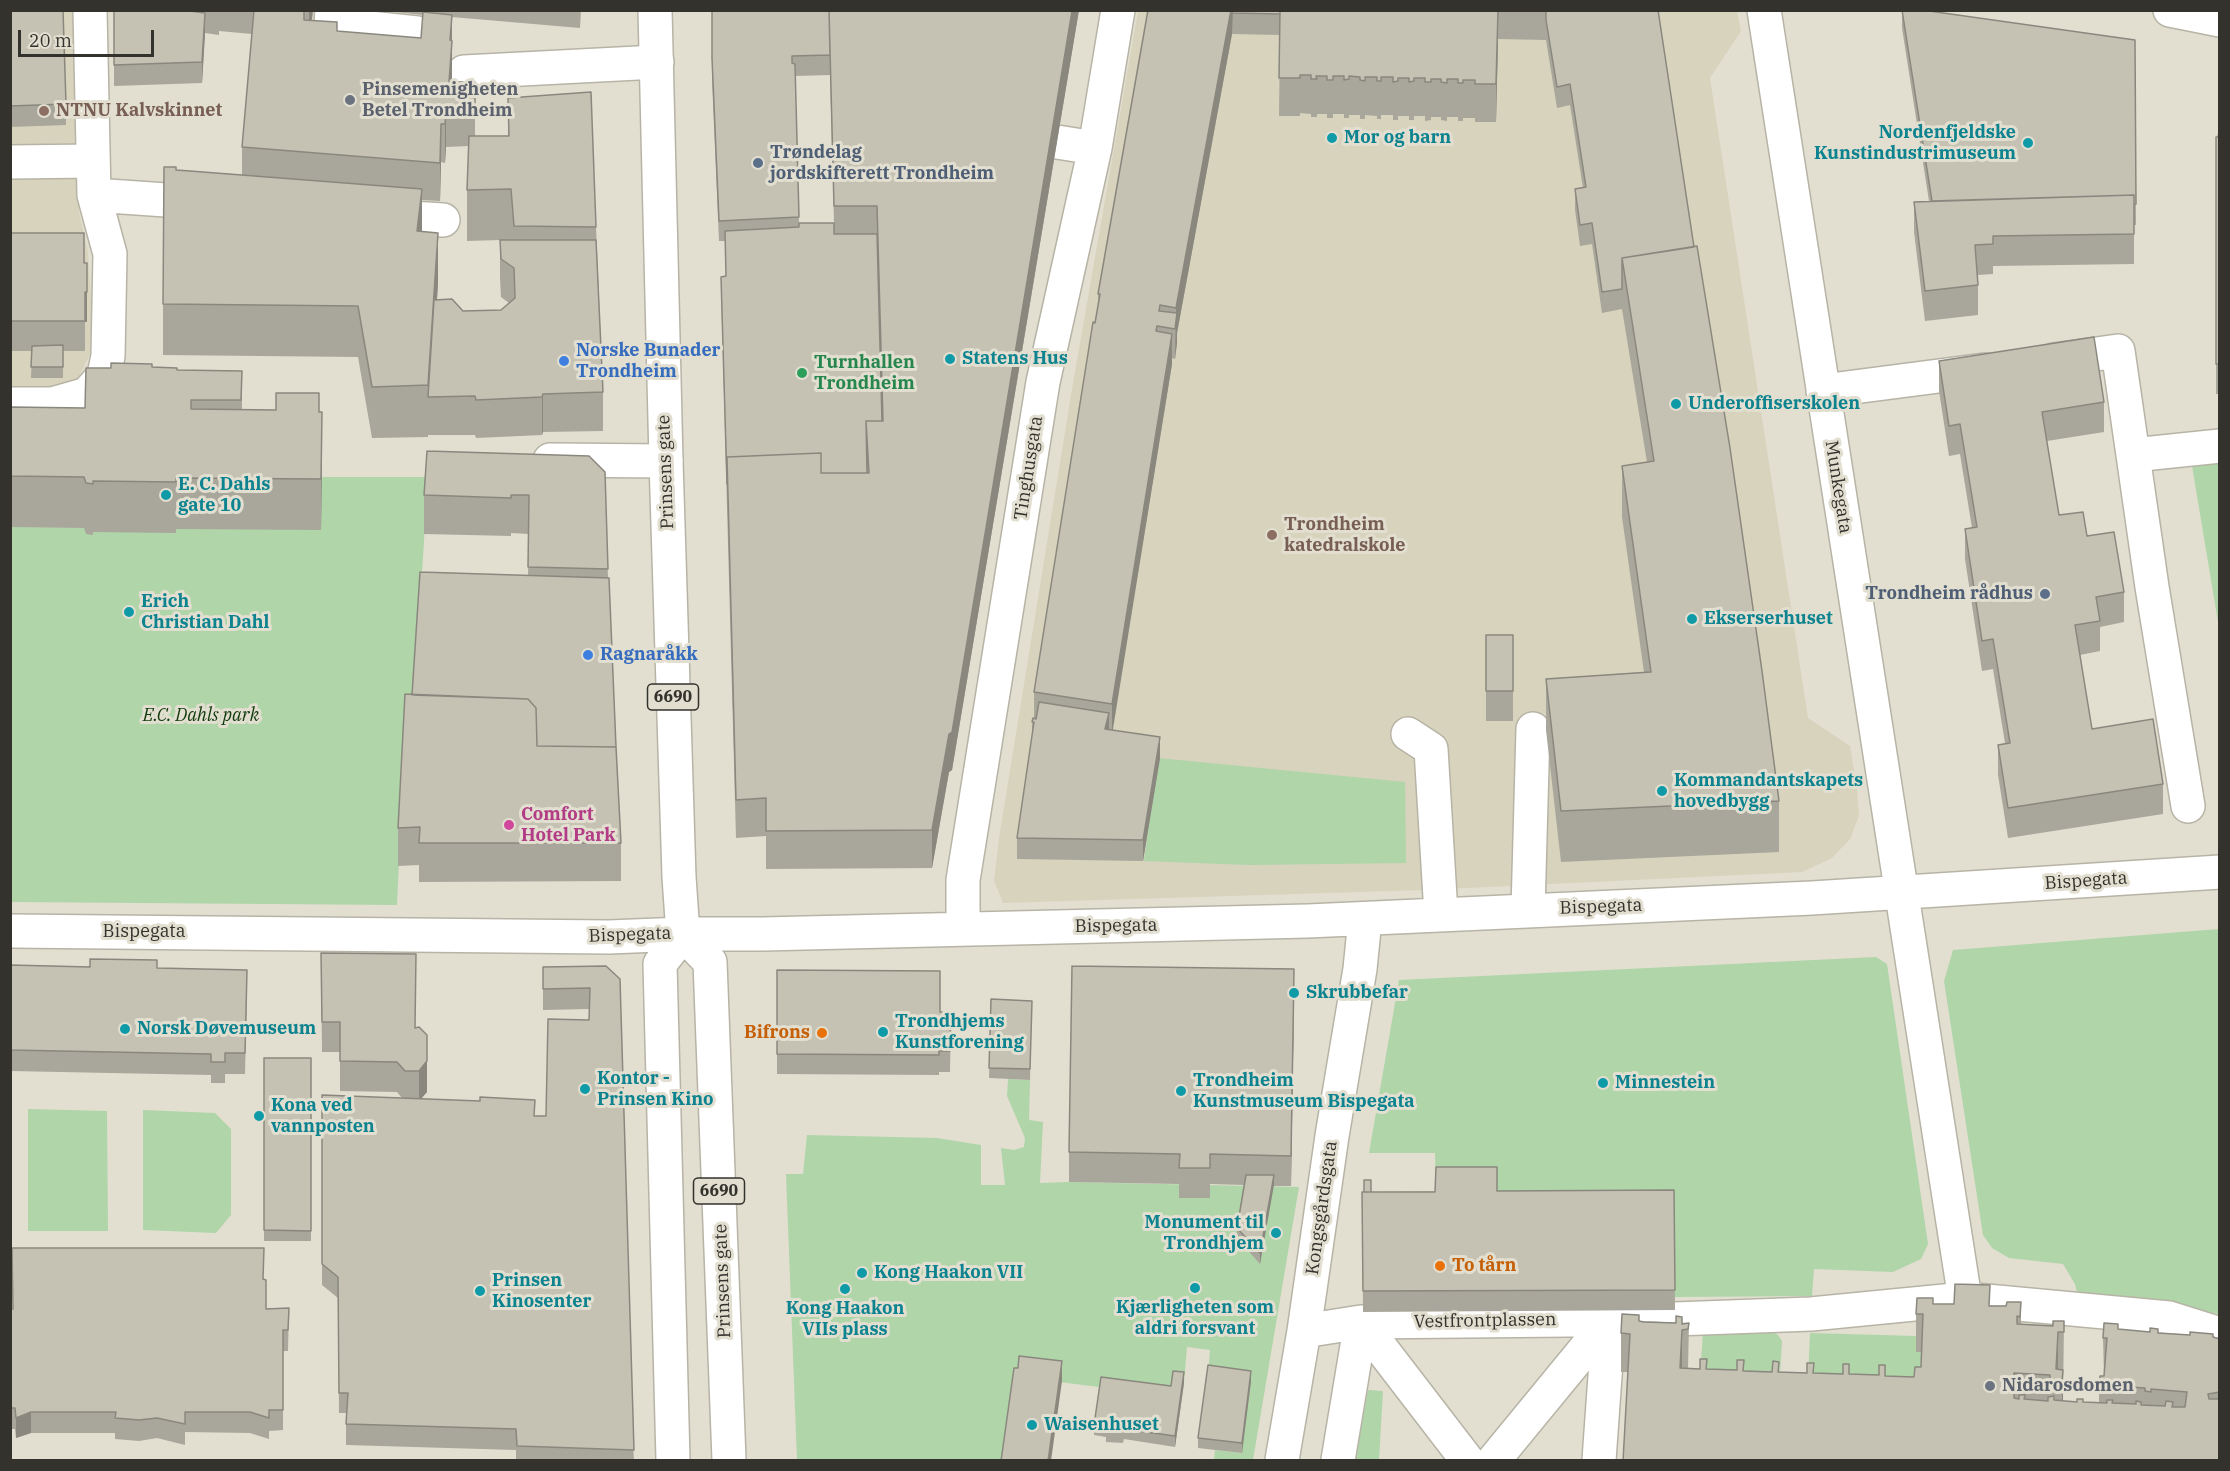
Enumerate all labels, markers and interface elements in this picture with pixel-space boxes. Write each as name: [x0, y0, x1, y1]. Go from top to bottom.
scale bar: [21, 18, 158, 56]
text: 20 m: [29, 29, 72, 52]
place label: Pinsemenigheten Betel Trondheim: [362, 79, 518, 122]
marker: Pinsemenigheten Betel Trondheim: [343, 93, 357, 107]
place label: NTNU Kalvskinnet: [56, 100, 222, 122]
marker: NTNU Kalvskinnet: [37, 104, 51, 118]
place label: Nordenfjeldske Kunstindustrimuseum: [1814, 122, 2016, 164]
place label: Mor og barn: [1344, 127, 1451, 149]
marker: Mor og barn: [1325, 131, 1339, 145]
marker: Nordenfjeldske Kunstindustrimuseum: [2021, 136, 2035, 150]
place label: Trøndelag jordskifterett Trondheim: [770, 142, 994, 184]
marker: Trøndelag jordskifterett Trondheim: [751, 156, 765, 170]
place label: Norske Bunader Trondheim: [576, 340, 720, 382]
place label: Statens Hus: [962, 348, 1068, 370]
place label: Turnhallen Trondheim: [814, 352, 915, 394]
marker: Statens Hus: [943, 352, 957, 366]
marker: Norske Bunader Trondheim: [557, 354, 571, 368]
marker: Turnhallen Trondheim: [795, 366, 809, 380]
place label: Underoffiserskolen: [1688, 393, 1860, 415]
marker: Underoffiserskolen: [1669, 397, 1683, 411]
street label: Prinsens gate: [653, 414, 679, 530]
street label: Tinghusgata: [1010, 414, 1048, 522]
street label: Munkegata: [1820, 439, 1856, 535]
place label: E. C. Dahls gate 10: [178, 474, 270, 516]
marker: E. C. Dahls gate 10: [159, 488, 173, 502]
place label: Trondheim katedralskole: [1284, 514, 1405, 556]
marker: Trondheim katedralskole: [1265, 528, 1279, 542]
place label: Trondheim rådhus: [1865, 583, 2033, 605]
marker: Trondheim rådhus: [2038, 587, 2052, 601]
place label: Erich Christian Dahl: [141, 591, 269, 634]
marker: Erich Christian Dahl: [122, 605, 136, 619]
place label: Ekserserhuset: [1704, 608, 1833, 630]
marker: Ekserserhuset: [1685, 612, 1699, 626]
place label: Ragnaråkk: [600, 644, 698, 666]
marker: Ragnaråkk: [581, 648, 595, 662]
road number: 6690: [648, 684, 698, 710]
park label: E.C. Dahls park: [143, 705, 259, 727]
place label: Kommandantskapets hovedbygg: [1674, 770, 1863, 812]
marker: Kommandantskapets hovedbygg: [1655, 784, 1669, 798]
place label: Comfort Hotel Park: [521, 804, 615, 846]
marker: Comfort Hotel Park: [502, 818, 516, 832]
street label: Bispegata: [2044, 867, 2128, 895]
street label: Bispegata: [1559, 895, 1643, 919]
street label: Bispegata: [1074, 914, 1158, 938]
street label: Bispegata: [103, 921, 185, 943]
street label: Bispegata: [588, 923, 672, 947]
place label: Skrubbefar: [1306, 982, 1408, 1004]
marker: Skrubbefar: [1287, 986, 1301, 1000]
place label: Trondhjems Kunstforening: [895, 1011, 1024, 1054]
place label: Norsk Døvemuseum: [137, 1018, 316, 1040]
marker: Norsk Døvemuseum: [118, 1022, 132, 1036]
place label: Bifrons: [744, 1022, 810, 1044]
marker: Trondhjems Kunstforening: [876, 1025, 890, 1039]
marker: Bifrons: [815, 1026, 829, 1040]
place label: Kontor - Prinsen Kino: [597, 1068, 714, 1110]
place label: Trondheim Kunstmuseum Bispegata: [1193, 1070, 1414, 1112]
place label: Minnestein: [1615, 1072, 1715, 1094]
marker: Minnestein: [1596, 1076, 1610, 1090]
marker: Kontor - Prinsen Kino: [578, 1082, 592, 1096]
marker: Trondheim Kunstmuseum Bispegata: [1174, 1084, 1188, 1098]
place label: Kona ved vannposten: [271, 1095, 375, 1138]
marker: Kona ved vannposten: [252, 1109, 266, 1123]
street label: Kongsgårdsgata: [1302, 1140, 1342, 1276]
road number: 6690: [694, 1178, 744, 1204]
place label: Monument til Trondhjem: [1145, 1212, 1264, 1254]
street label: Prinsens gate: [710, 1223, 736, 1339]
marker: Monument til Trondhjem: [1269, 1226, 1283, 1240]
place label: To tårn: [1452, 1255, 1516, 1277]
marker: To tårn: [1433, 1259, 1447, 1273]
place label: Kong Haakon VII: [874, 1262, 1023, 1284]
marker: Kong Haakon VII: [855, 1266, 869, 1280]
place label: Prinsen Kinosenter: [492, 1270, 591, 1312]
marker: Kjærligheten som aldri forsvant: [1188, 1281, 1202, 1295]
marker: Kong Haakon VIIs plass: [838, 1282, 852, 1296]
marker: Prinsen Kinosenter: [473, 1284, 487, 1298]
place label: Kjærligheten som aldri forsvant: [1116, 1297, 1274, 1340]
place label: Kong Haakon VIIs plass: [786, 1298, 904, 1340]
street label: Vestfrontplassen: [1414, 1309, 1556, 1333]
place label: Nidarosdomen: [2002, 1375, 2134, 1397]
marker: Nidarosdomen: [1983, 1379, 1997, 1393]
place label: Waisenhuset: [1044, 1414, 1159, 1436]
marker: Waisenhuset: [1025, 1418, 1039, 1432]

